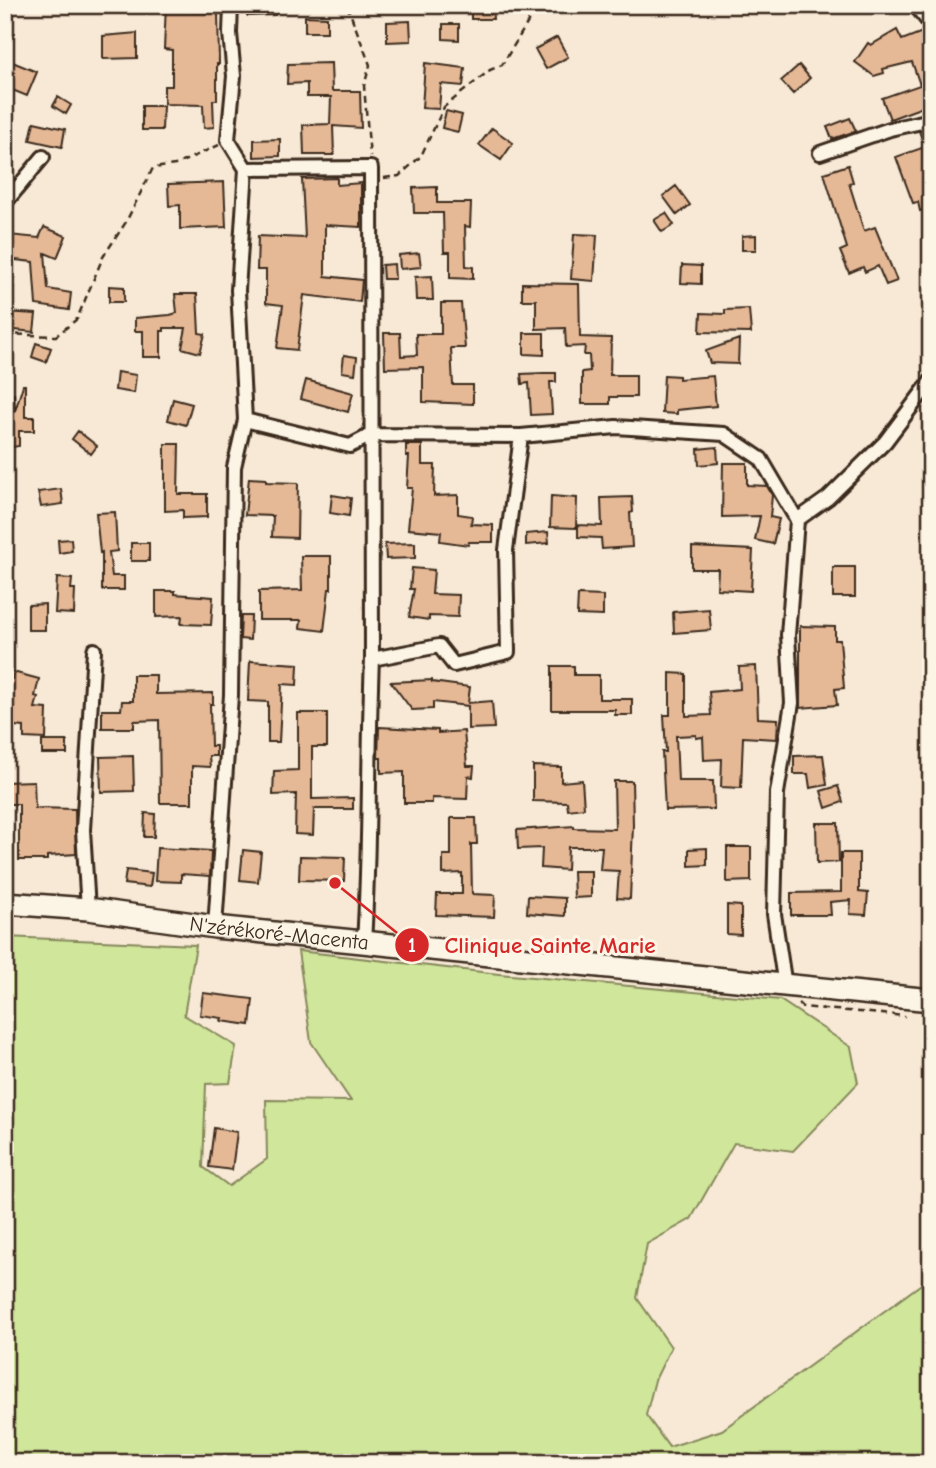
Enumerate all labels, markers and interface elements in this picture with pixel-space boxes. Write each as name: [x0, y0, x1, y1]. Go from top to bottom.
street label: N'zérékoré-Macenta: [188, 912, 370, 955]
callout: Clinique Sainte Marie: [395, 923, 669, 967]
text: Clinique Sainte Marie: [444, 932, 656, 959]
text: 1: [408, 933, 416, 957]

